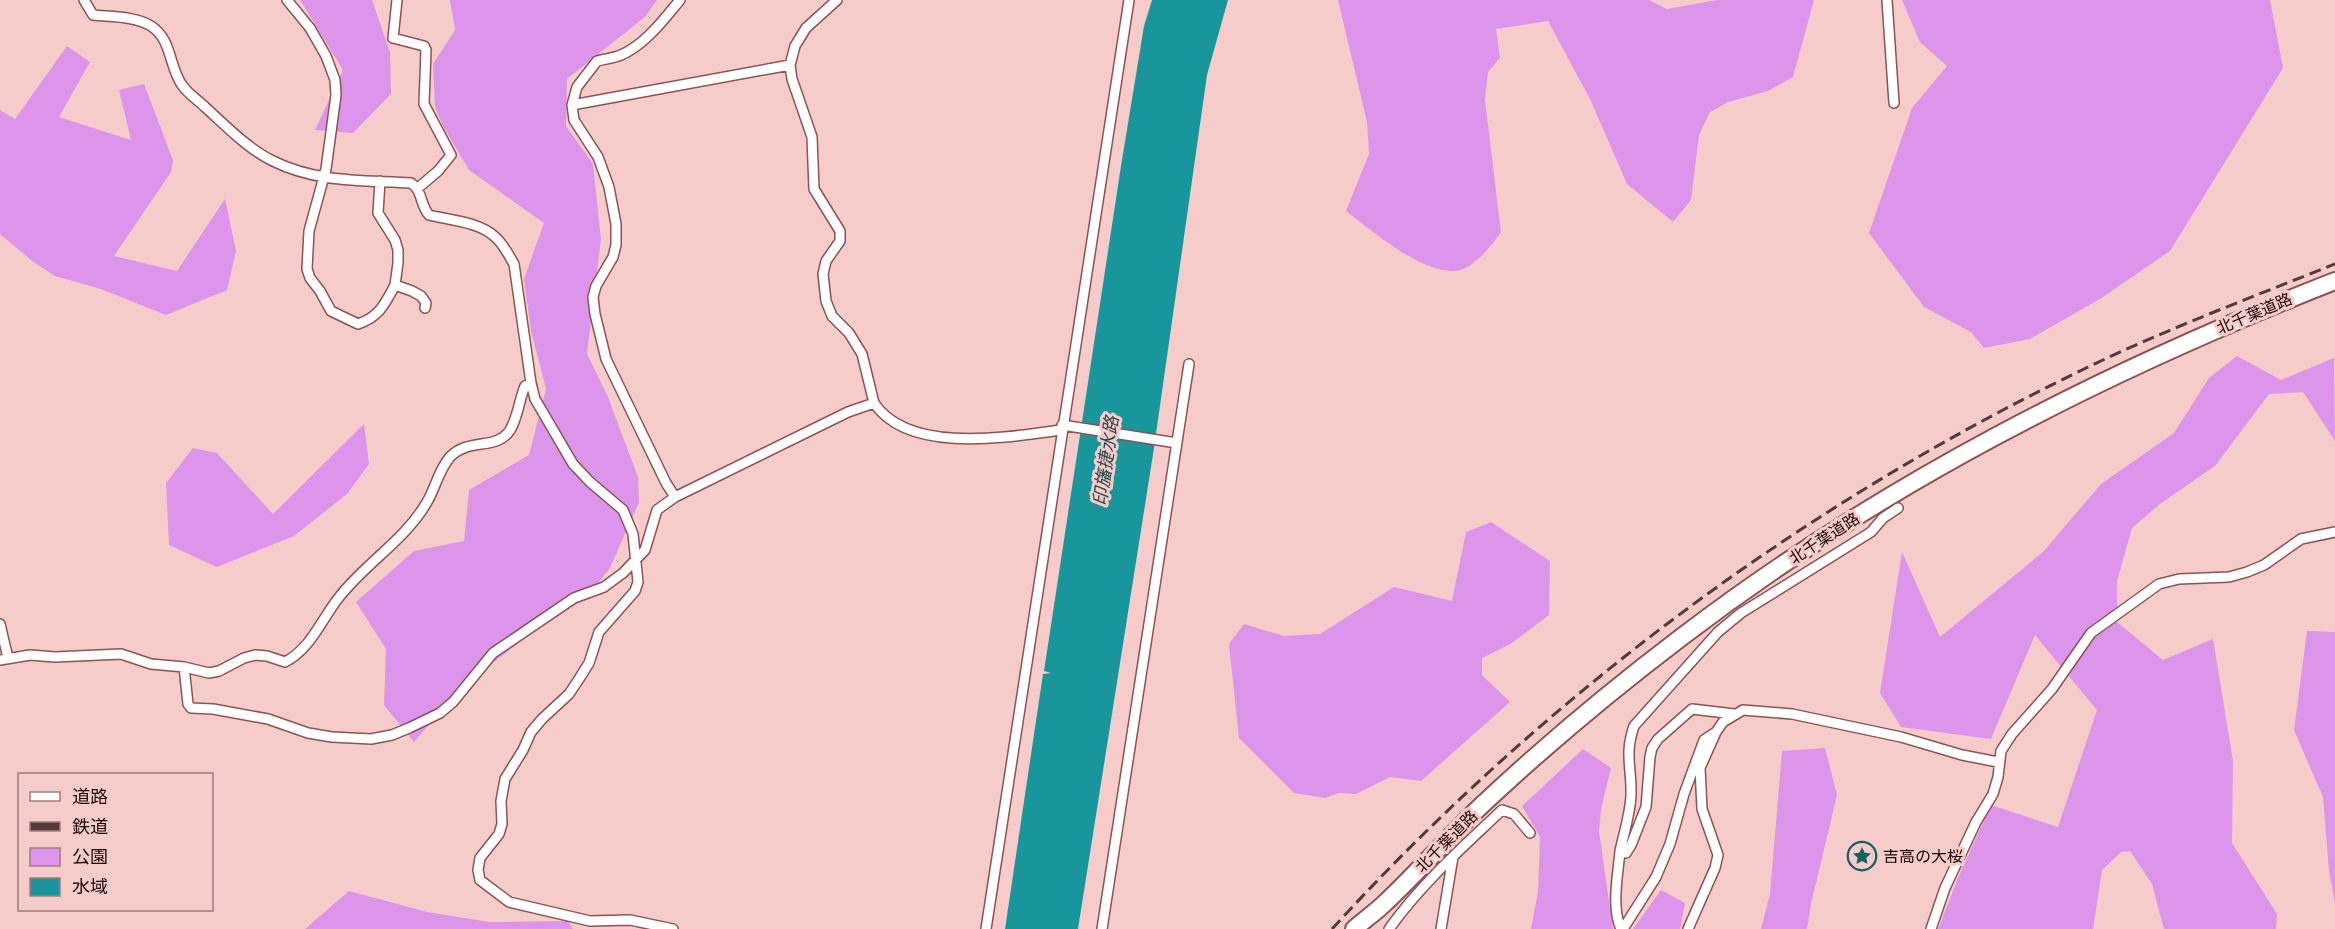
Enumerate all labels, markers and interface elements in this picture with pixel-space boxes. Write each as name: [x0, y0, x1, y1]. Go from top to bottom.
street label: 北千葉道路: [2212, 286, 2296, 340]
water label: 印旛捷水路: [1086, 413, 1125, 507]
street label: 北千葉道路: [1784, 506, 1864, 570]
legend: [18, 773, 213, 911]
text: 道路: [72, 783, 108, 810]
street label: 北千葉道路: [1409, 804, 1483, 878]
text: 鉄道: [72, 813, 108, 840]
place icon: 吉高の大桜: [1846, 840, 1878, 872]
text: 公園: [72, 843, 108, 870]
place label: 吉高の大桜: [1883, 844, 1963, 868]
text: 水域: [72, 873, 108, 900]

